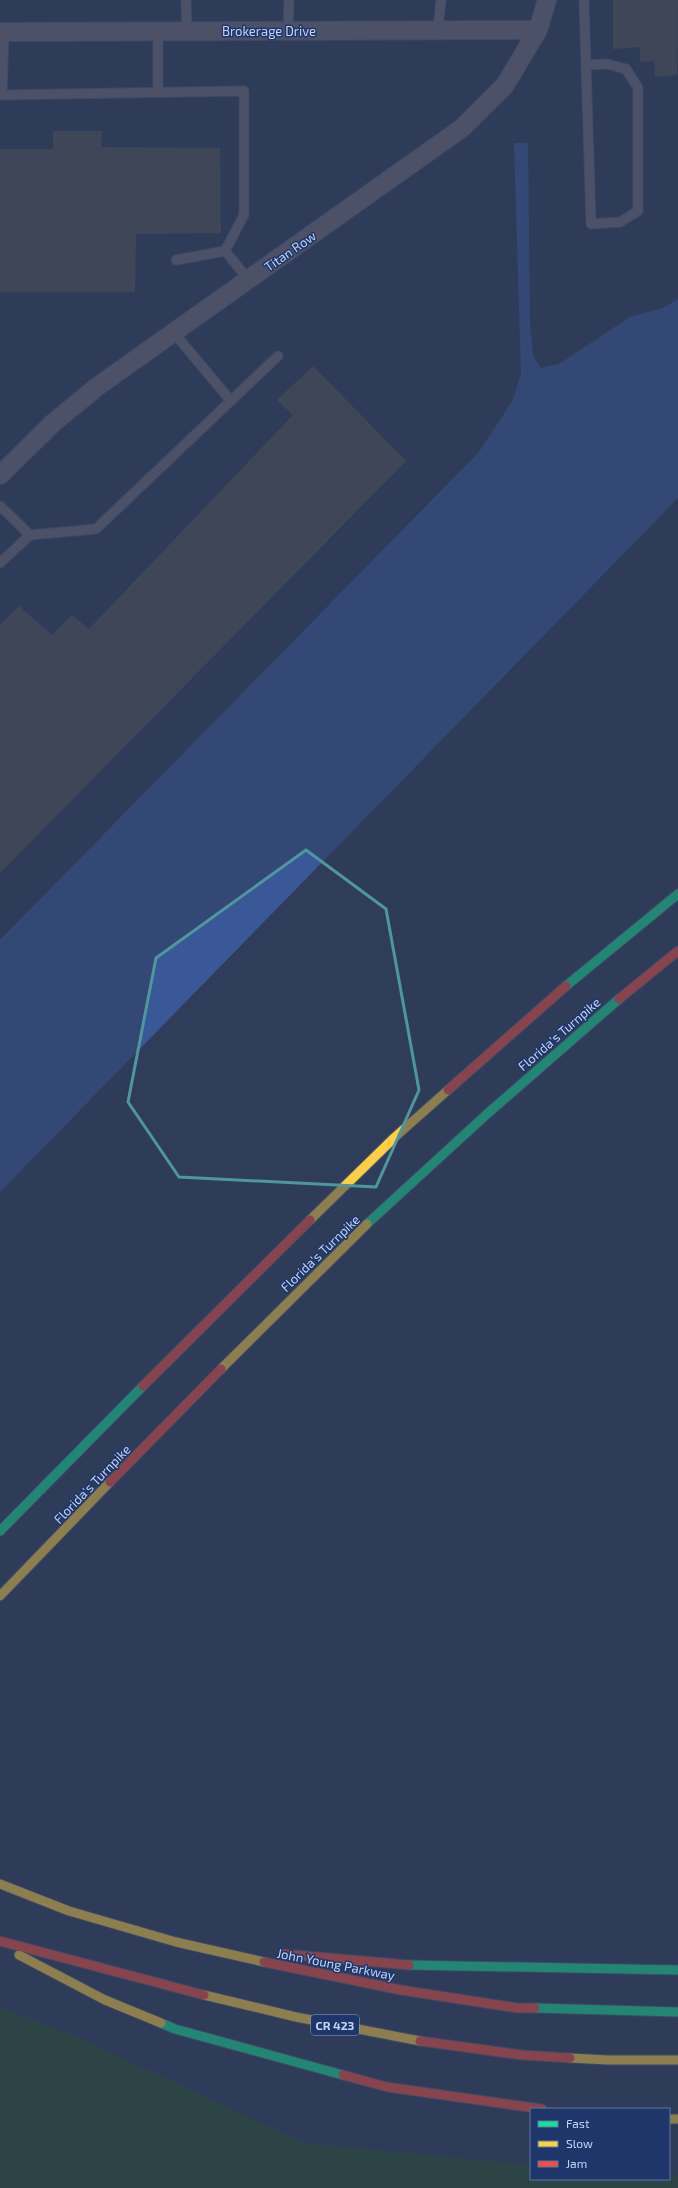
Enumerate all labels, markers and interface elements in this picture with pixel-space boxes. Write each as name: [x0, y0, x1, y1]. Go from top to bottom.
street label: Brokerage Drive: [222, 23, 316, 39]
street label: Titan Row: [261, 227, 319, 275]
street label: Florida's Turnpike: [515, 994, 603, 1074]
street label: Florida's Turnpike: [277, 1211, 363, 1295]
street label: Florida's Turnpike: [50, 1441, 134, 1527]
street label: John Young Parkway: [276, 1945, 396, 1983]
road number: CR 423: [311, 2015, 359, 2035]
legend: [530, 2108, 670, 2180]
text: Fast: [566, 2116, 590, 2130]
text: Slow: [566, 2136, 593, 2150]
text: Jam: [566, 2156, 587, 2170]

